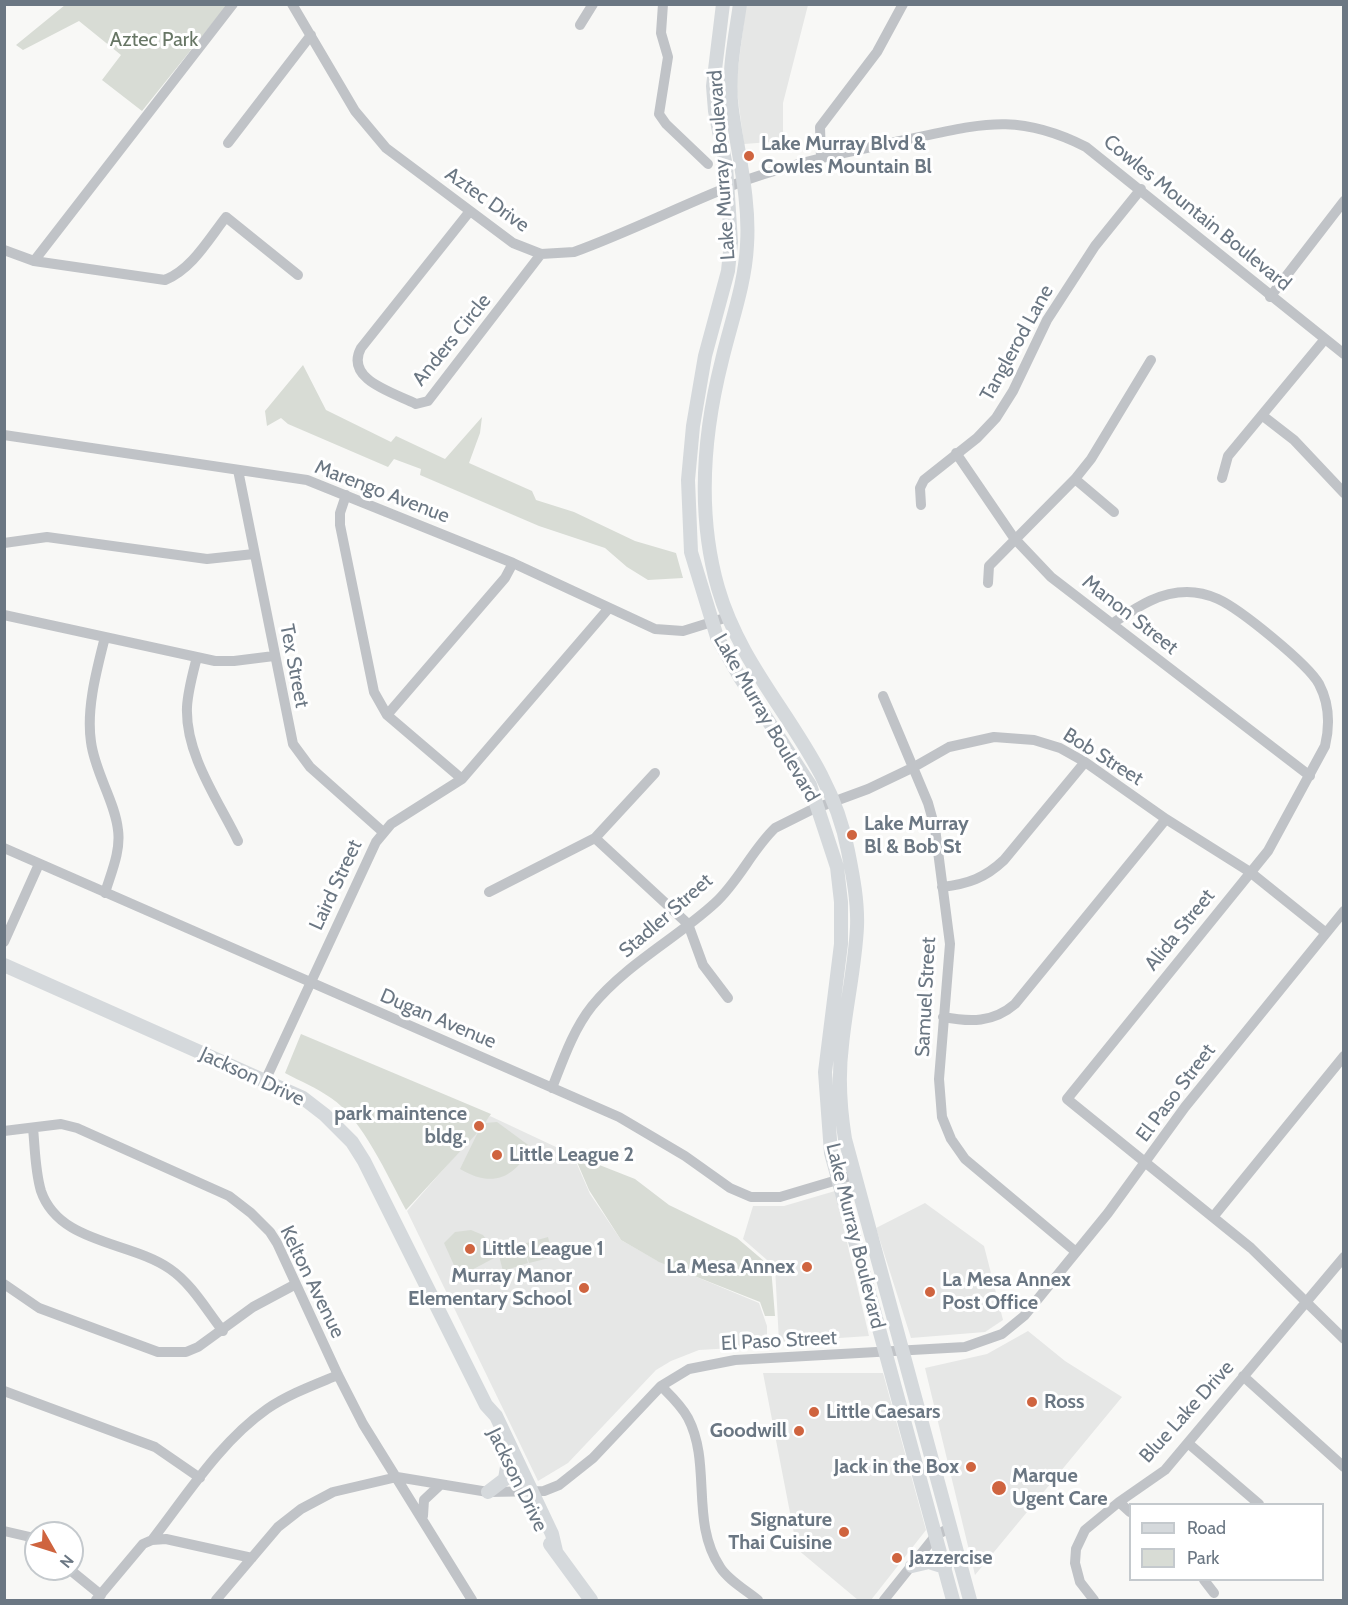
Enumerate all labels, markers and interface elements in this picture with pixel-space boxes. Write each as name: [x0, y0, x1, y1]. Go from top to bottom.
park label: Aztec Park: [110, 28, 198, 52]
street label: Lake Murray Boulevard: [703, 69, 741, 261]
street label: Cowles Mountain Boulevard: [1098, 130, 1296, 296]
place label: Lake Murray Blvd & Cowles Mountain Bl: [761, 132, 932, 179]
marker: Lake Murray Blvd & Cowles Mountain Bl: [742, 149, 756, 163]
street label: Aztec Drive: [440, 162, 534, 238]
street label: Tanglerod Lane: [975, 281, 1059, 405]
street label: Anders Circle: [408, 289, 496, 391]
street label: Marengo Avenue: [311, 455, 453, 529]
street label: Manon Street: [1077, 570, 1183, 660]
street label: Tex Street: [274, 622, 314, 710]
street label: Lake Murray Boulevard: [708, 630, 824, 806]
street label: Bob Street: [1059, 723, 1147, 791]
place label: Lake Murray Bl & Bob St: [864, 812, 969, 859]
marker: Lake Murray Bl & Bob St: [845, 828, 859, 842]
street label: Laird Street: [305, 836, 367, 934]
street label: Stadler Street: [614, 869, 718, 963]
street label: Alida Street: [1140, 884, 1220, 976]
street label: Samuel Street: [911, 936, 941, 1058]
street label: Dugan Avenue: [376, 984, 500, 1054]
street label: El Paso Street: [1131, 1039, 1221, 1147]
street label: Jackson Drive: [196, 1042, 308, 1112]
place label: park maintence bldg.: [334, 1102, 467, 1149]
marker: park maintence bldg.: [472, 1119, 486, 1133]
street label: Lake Murray Boulevard: [820, 1141, 890, 1331]
place label: Little League 2: [509, 1143, 634, 1167]
marker: Little League 2: [490, 1148, 504, 1162]
street label: Kelton Avenue: [274, 1222, 350, 1342]
place label: Little League 1: [482, 1237, 604, 1261]
marker: Little League 1: [463, 1242, 477, 1256]
place label: La Mesa Annex: [666, 1255, 795, 1279]
marker: La Mesa Annex: [800, 1260, 814, 1274]
place label: Murray Manor Elementary School: [408, 1264, 572, 1311]
place label: La Mesa Annex Post Office: [942, 1268, 1071, 1315]
marker: Murray Manor Elementary School: [577, 1281, 591, 1295]
marker: La Mesa Annex Post Office: [923, 1285, 937, 1299]
street label: El Paso Street: [720, 1326, 838, 1356]
street label: Blue Lake Drive: [1135, 1356, 1239, 1468]
place label: Ross: [1044, 1390, 1084, 1414]
marker: Ross: [1025, 1395, 1039, 1409]
place label: Little Caesars: [826, 1400, 940, 1424]
marker: Little Caesars: [807, 1405, 821, 1419]
place label: Goodwill: [710, 1419, 787, 1443]
street label: Jackson Drive: [482, 1424, 552, 1536]
marker: Goodwill: [792, 1424, 806, 1438]
place label: Jack in the Box: [834, 1455, 959, 1479]
marker: Jack in the Box: [964, 1460, 978, 1474]
place label: Marque Ugent Care: [1012, 1464, 1107, 1511]
marker: Marque Ugent Care: [990, 1479, 1008, 1497]
legend: [1129, 1503, 1324, 1581]
place label: Signature Thai Cuisine: [728, 1508, 832, 1555]
text: Road: [1187, 1517, 1226, 1539]
north arrow: [24, 1521, 84, 1581]
marker: Signature Thai Cuisine: [837, 1525, 851, 1539]
place label: Jazzercise: [909, 1546, 993, 1570]
text: Park: [1187, 1547, 1219, 1569]
text: N: [56, 1551, 78, 1572]
marker: Jazzercise: [890, 1551, 904, 1565]

